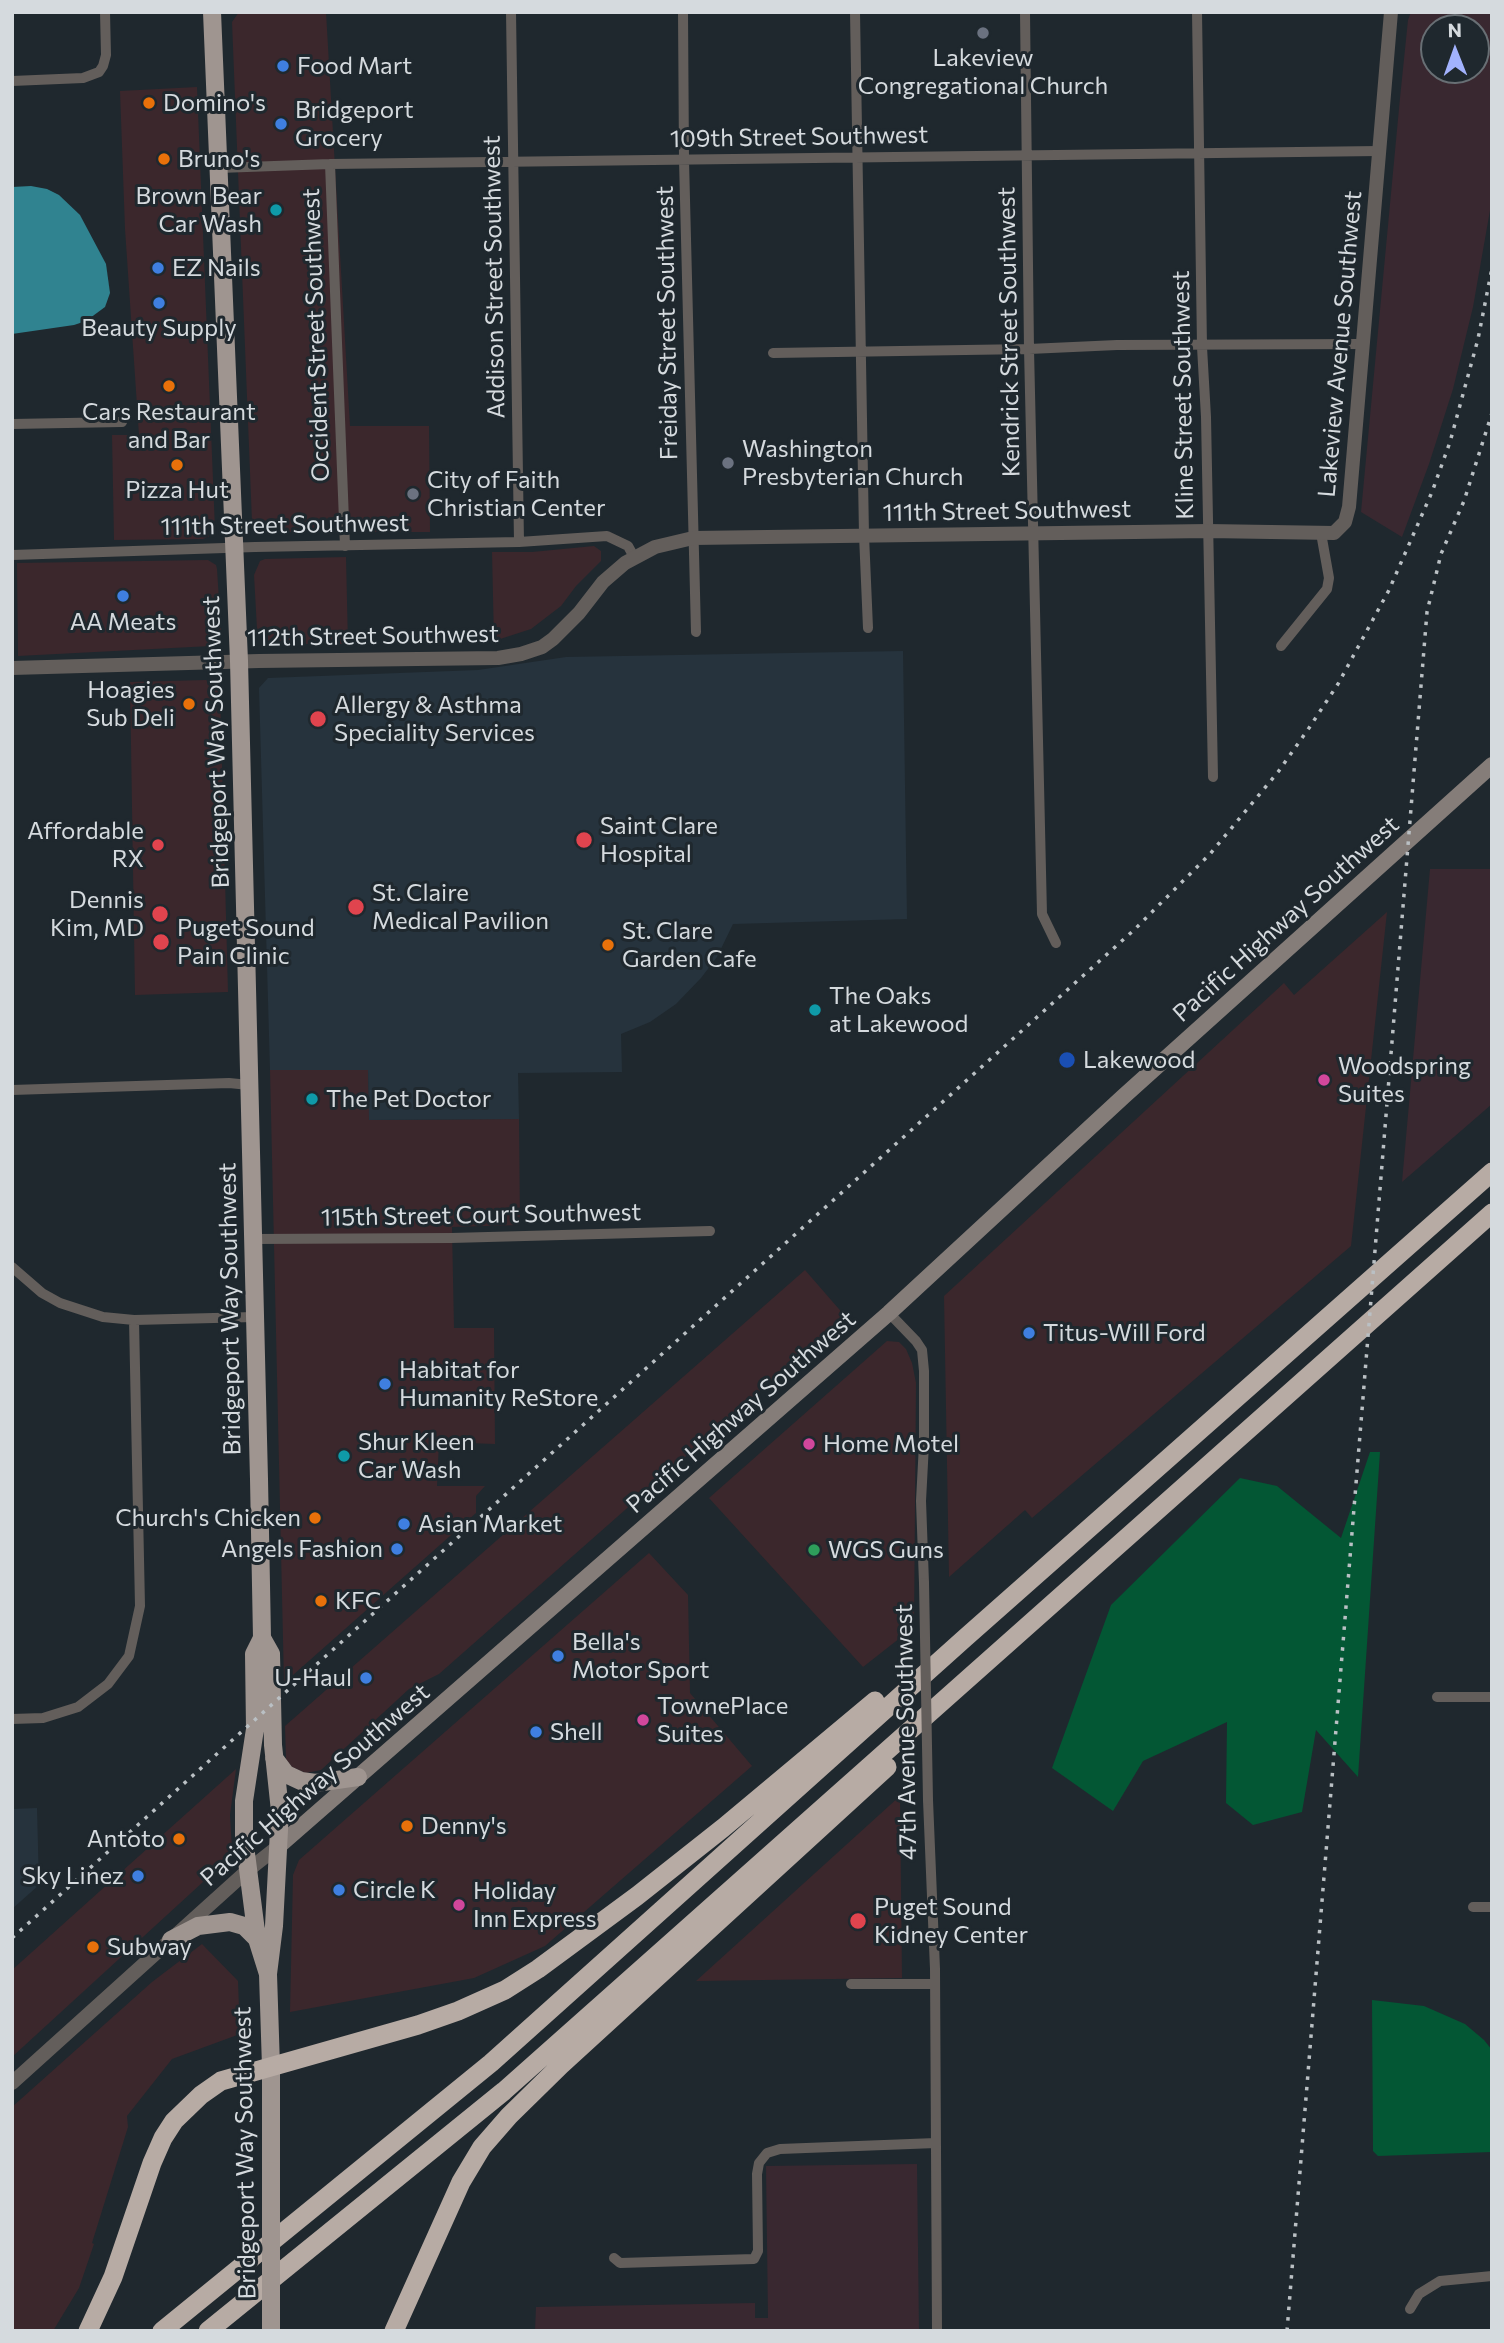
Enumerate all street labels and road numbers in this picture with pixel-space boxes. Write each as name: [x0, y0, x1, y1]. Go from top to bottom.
street label: 109th Street Southwest: [670, 120, 928, 154]
street label: Addison Street Southwest: [477, 135, 511, 419]
street label: Freiday Street Southwest: [650, 186, 684, 460]
street label: Kendrick Street Southwest: [992, 187, 1026, 477]
street label: Occident Street Southwest: [296, 188, 336, 482]
street label: Lakeview Avenue Southwest: [1312, 190, 1368, 498]
street label: Kline Street Southwest: [1166, 270, 1200, 520]
street label: 111th Street Southwest: [882, 494, 1132, 528]
street label: 111th Street Southwest: [160, 508, 410, 542]
street label: Bridgeport Way Southwest: [196, 595, 236, 889]
street label: 112th Street Southwest: [247, 619, 499, 653]
street label: Pacific Highway Southwest: [1167, 810, 1405, 1028]
street label: Bridgeport Way Southwest: [213, 1162, 247, 1456]
street label: 115th Street Court Southwest: [321, 1198, 641, 1232]
street label: Pacific Highway Southwest: [621, 1305, 861, 1519]
street label: 47th Avenue Southwest: [889, 1603, 923, 1861]
street label: Pacific Highway Southwest: [195, 1678, 435, 1892]
street label: Bridgeport Way Southwest: [228, 2006, 262, 2300]

